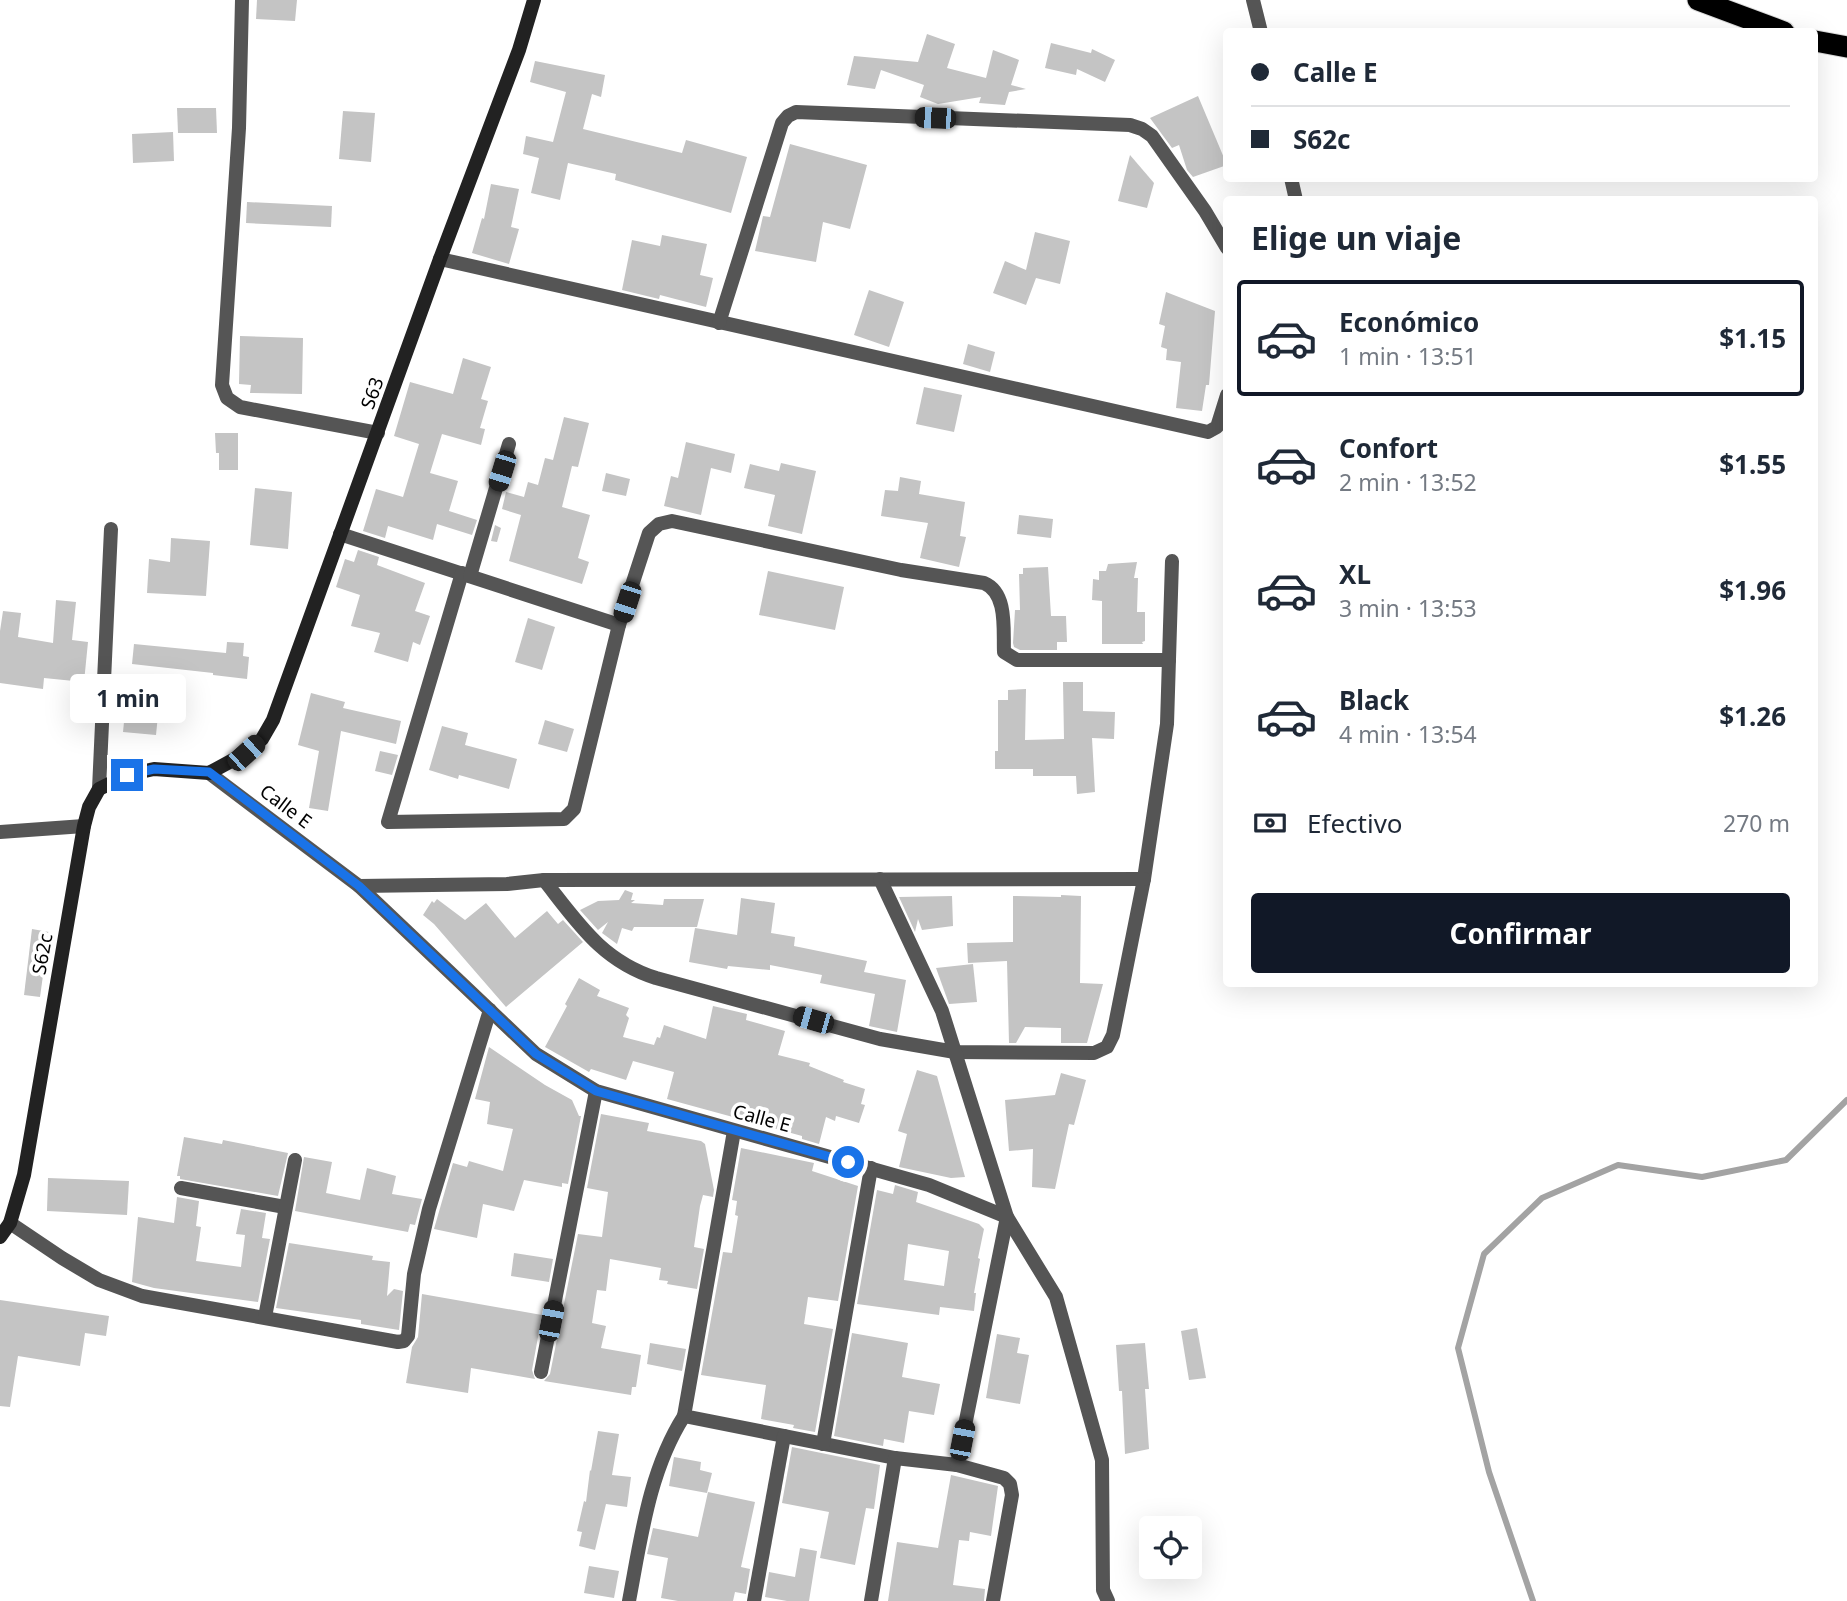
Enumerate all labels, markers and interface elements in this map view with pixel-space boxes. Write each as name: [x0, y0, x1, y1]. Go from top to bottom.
text: Calle E: [1293, 54, 1378, 90]
car: [914, 107, 957, 129]
text: S62c: [1293, 121, 1351, 157]
text: Elige un viaje: [1251, 216, 1461, 259]
text: Económico: [1339, 304, 1479, 340]
icon: car: [1255, 307, 1318, 370]
text: $1.15: [1719, 320, 1786, 356]
text: 1 min · 13:51: [1339, 340, 1477, 372]
street label: S63: [354, 373, 390, 413]
text: Confort: [1339, 430, 1438, 466]
icon: car: [1255, 433, 1318, 496]
text: $1.55: [1719, 446, 1786, 482]
car: [486, 448, 519, 494]
text: 2 min · 13:52: [1339, 466, 1477, 498]
text: XL: [1339, 556, 1371, 592]
icon: car: [1255, 559, 1318, 622]
text: $1.96: [1719, 572, 1786, 608]
car: [611, 579, 644, 625]
text: 3 min · 13:53: [1339, 592, 1477, 624]
callout: 1 min: [69, 674, 185, 722]
text: 1 min: [96, 682, 160, 714]
text: Black: [1339, 682, 1409, 718]
icon: car: [1255, 685, 1318, 748]
text: $1.26: [1719, 698, 1786, 734]
text: 4 min · 13:54: [1339, 718, 1477, 750]
car: [224, 731, 269, 775]
route end: [111, 759, 143, 791]
street label: Calle E: [255, 778, 317, 834]
icon: cash: [1251, 804, 1289, 842]
text: Efectivo: [1307, 805, 1403, 841]
text: 270 m: [1723, 807, 1790, 839]
button: Confirmar: [1251, 893, 1790, 973]
street label: S62c: [26, 931, 58, 977]
car: [790, 1004, 837, 1036]
street label: Calle E: [730, 1098, 794, 1138]
route start: [832, 1146, 864, 1178]
car: [537, 1298, 566, 1344]
car: [948, 1417, 977, 1463]
map controls: [1139, 1516, 1202, 1579]
button: locate: [1139, 1516, 1202, 1579]

